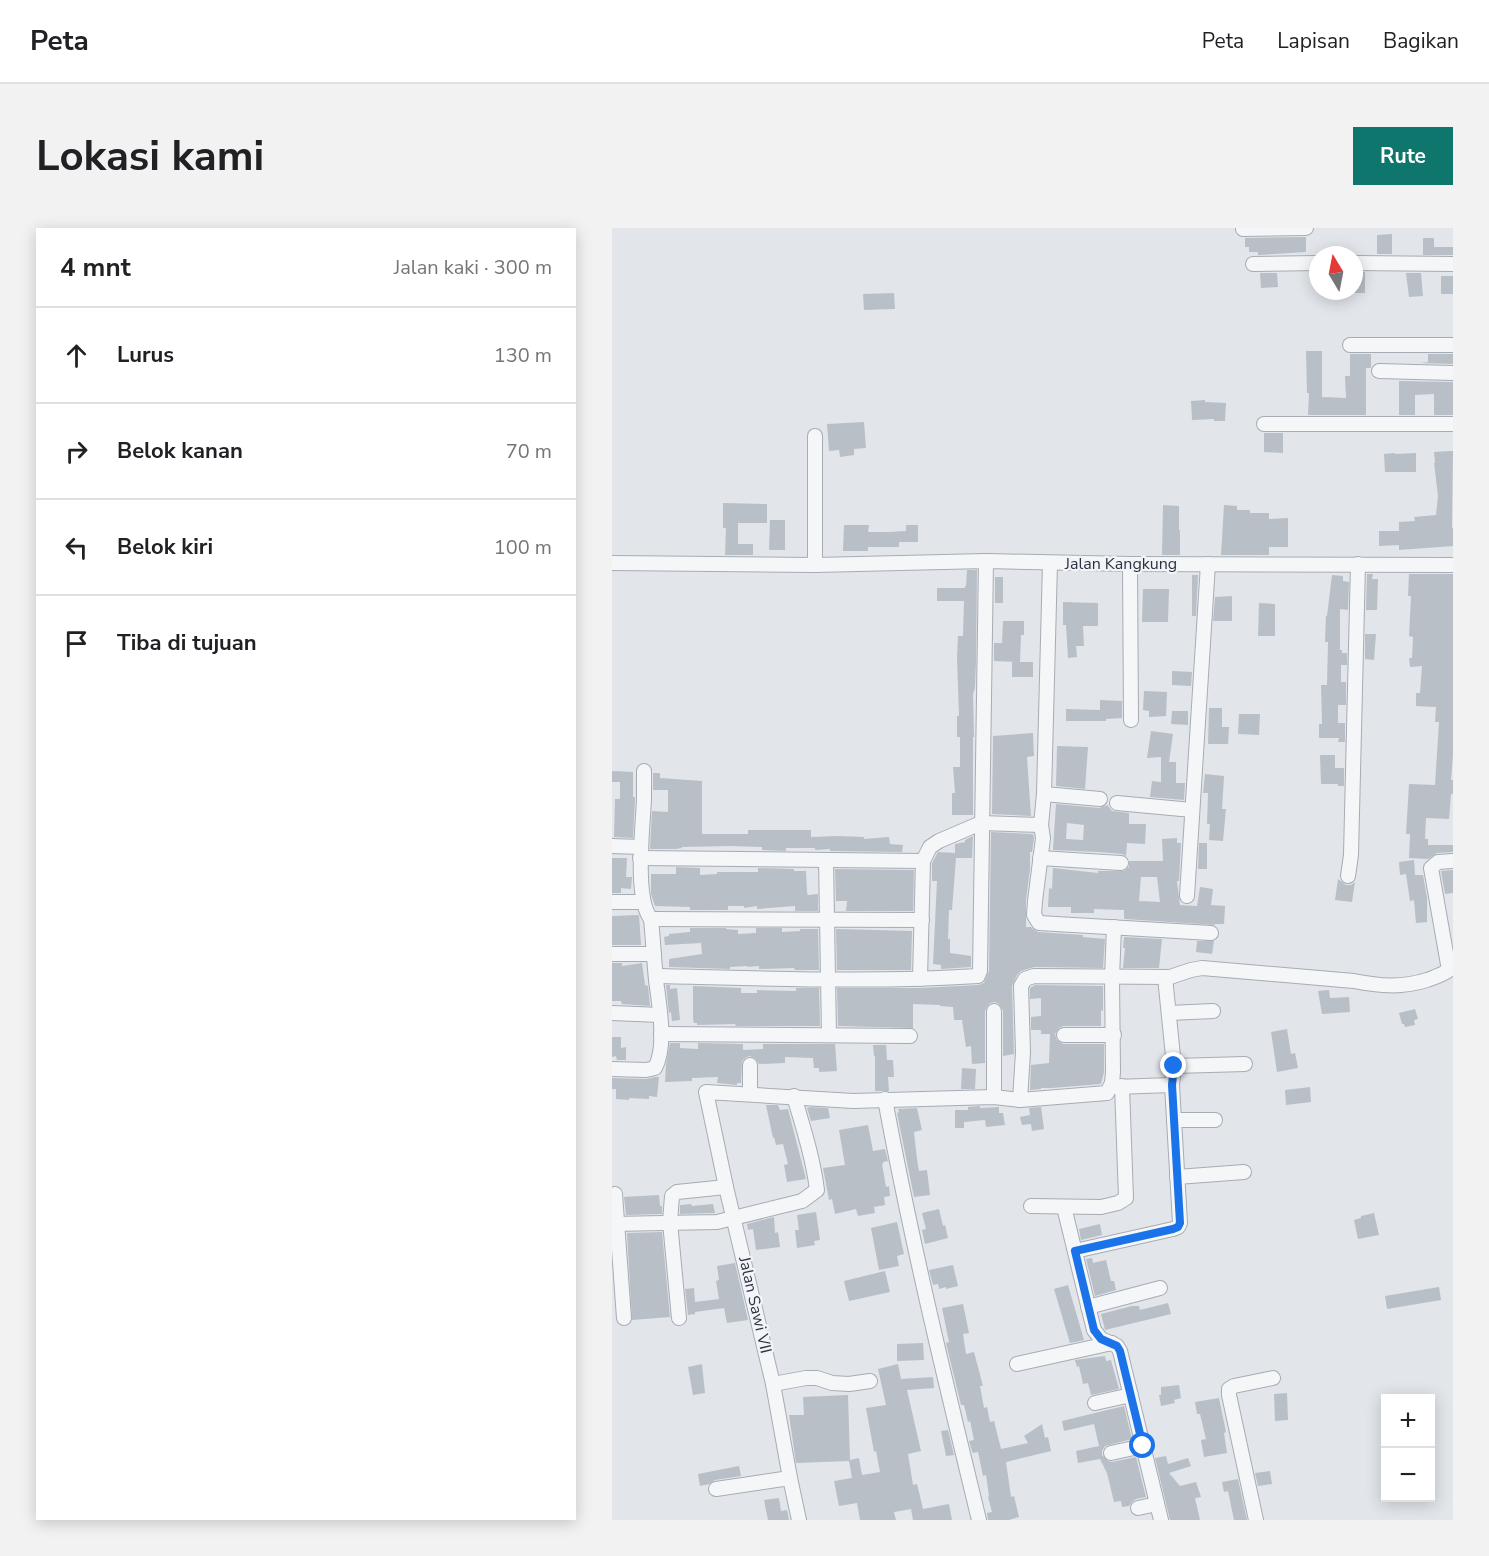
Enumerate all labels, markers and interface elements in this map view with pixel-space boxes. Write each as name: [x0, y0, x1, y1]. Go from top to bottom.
text: Peta: [30, 22, 89, 60]
text: Peta: [1202, 27, 1244, 55]
text: Lapisan: [1277, 27, 1350, 55]
text: Bagikan: [1383, 27, 1459, 55]
button: Rute: [1353, 127, 1453, 185]
text: Lokasi kami: [36, 128, 264, 185]
north arrow: [1309, 246, 1363, 300]
text: 4 mnt: [60, 250, 131, 285]
text: Jalan kaki · 300 m: [394, 254, 552, 281]
icon: ahead: [60, 339, 93, 372]
text: Lurus: [117, 340, 174, 370]
text: 130 m: [494, 342, 552, 369]
icon: right: [60, 435, 93, 468]
text: Belok kanan: [117, 436, 243, 466]
text: 70 m: [506, 438, 552, 465]
icon: left: [60, 531, 93, 564]
text: Belok kiri: [117, 532, 213, 562]
text: 100 m: [494, 534, 552, 561]
street label: Jalan Kangkung: [1064, 553, 1177, 575]
icon: arrive: [60, 627, 93, 660]
text: Tiba di tujuan: [117, 628, 257, 658]
route end: [1160, 1052, 1186, 1078]
street label: Jalan Sawi VII: [733, 1253, 777, 1356]
map controls: [1381, 1394, 1435, 1502]
button: +: [1381, 1394, 1435, 1448]
route start: [1129, 1432, 1155, 1458]
button: −: [1381, 1448, 1435, 1502]

